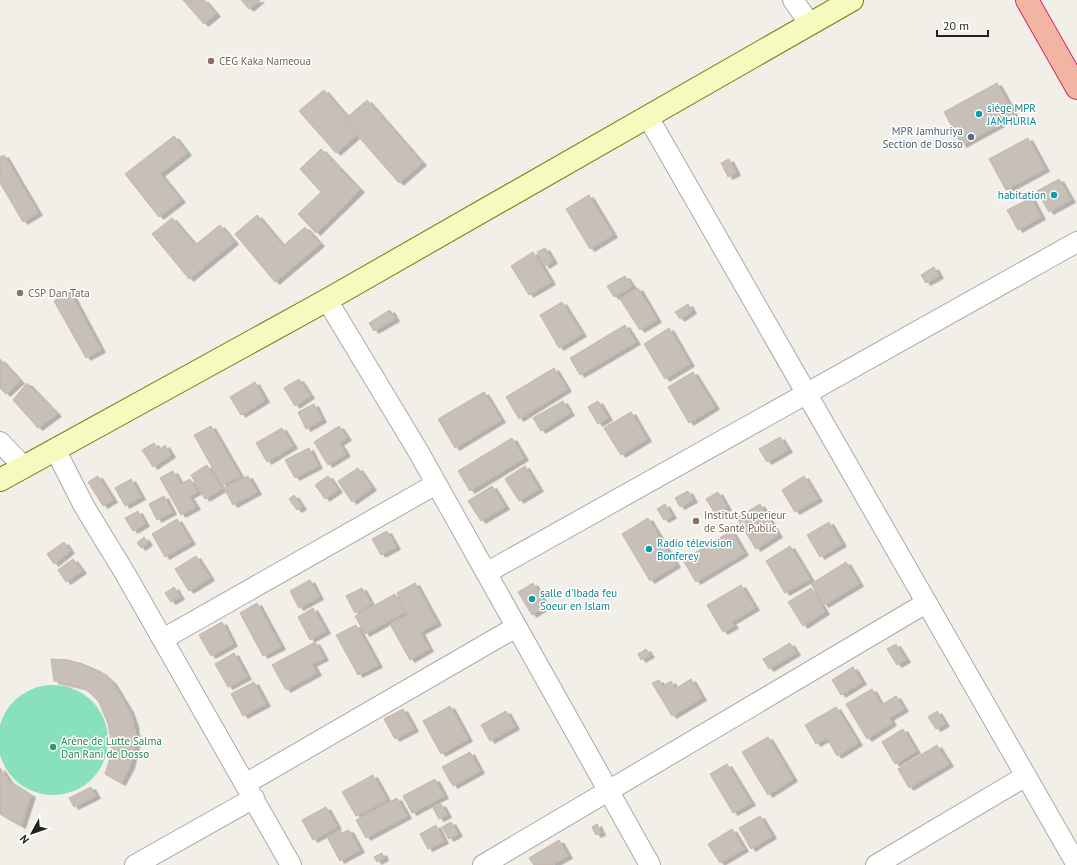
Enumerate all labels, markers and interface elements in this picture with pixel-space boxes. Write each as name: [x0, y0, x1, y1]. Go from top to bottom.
scale bar: [937, 12, 988, 38]
text: 20 m: [943, 18, 969, 33]
place label: CEG Kaka Nameoua: [219, 54, 311, 68]
marker: CEG Kaka Nameoua: [206, 56, 216, 66]
place label: siège MPR JAMHURIA: [986, 101, 1037, 128]
marker: siège MPR JAMHURIA: [974, 109, 984, 119]
place label: MPR Jamhuriya Section de Dosso: [883, 124, 963, 151]
marker: MPR Jamhuriya Section de Dosso: [966, 132, 976, 142]
place label: habitation: [998, 188, 1046, 202]
marker: habitation: [1049, 190, 1059, 200]
place label: CSP Dan Tata: [28, 286, 90, 300]
marker: CSP Dan Tata: [15, 288, 25, 298]
place label: Institut Superieur de Santé Public: [704, 508, 786, 535]
marker: Institut Superieur de Santé Public: [691, 516, 701, 526]
place label: Radio télevision Bonferey: [657, 536, 732, 563]
marker: Radio télevision Bonferey: [644, 544, 654, 554]
place label: salle d'Ibada feu Soeur en Islam: [540, 586, 617, 613]
marker: salle d'Ibada feu Soeur en Islam: [527, 594, 537, 604]
place label: Arène de Lutte Salma Dan Rani de Dosso: [61, 734, 162, 761]
marker: Arène de Lutte Salma Dan Rani de Dosso: [48, 742, 58, 752]
north arrow: [12, 813, 52, 853]
text: N: [17, 832, 32, 847]

